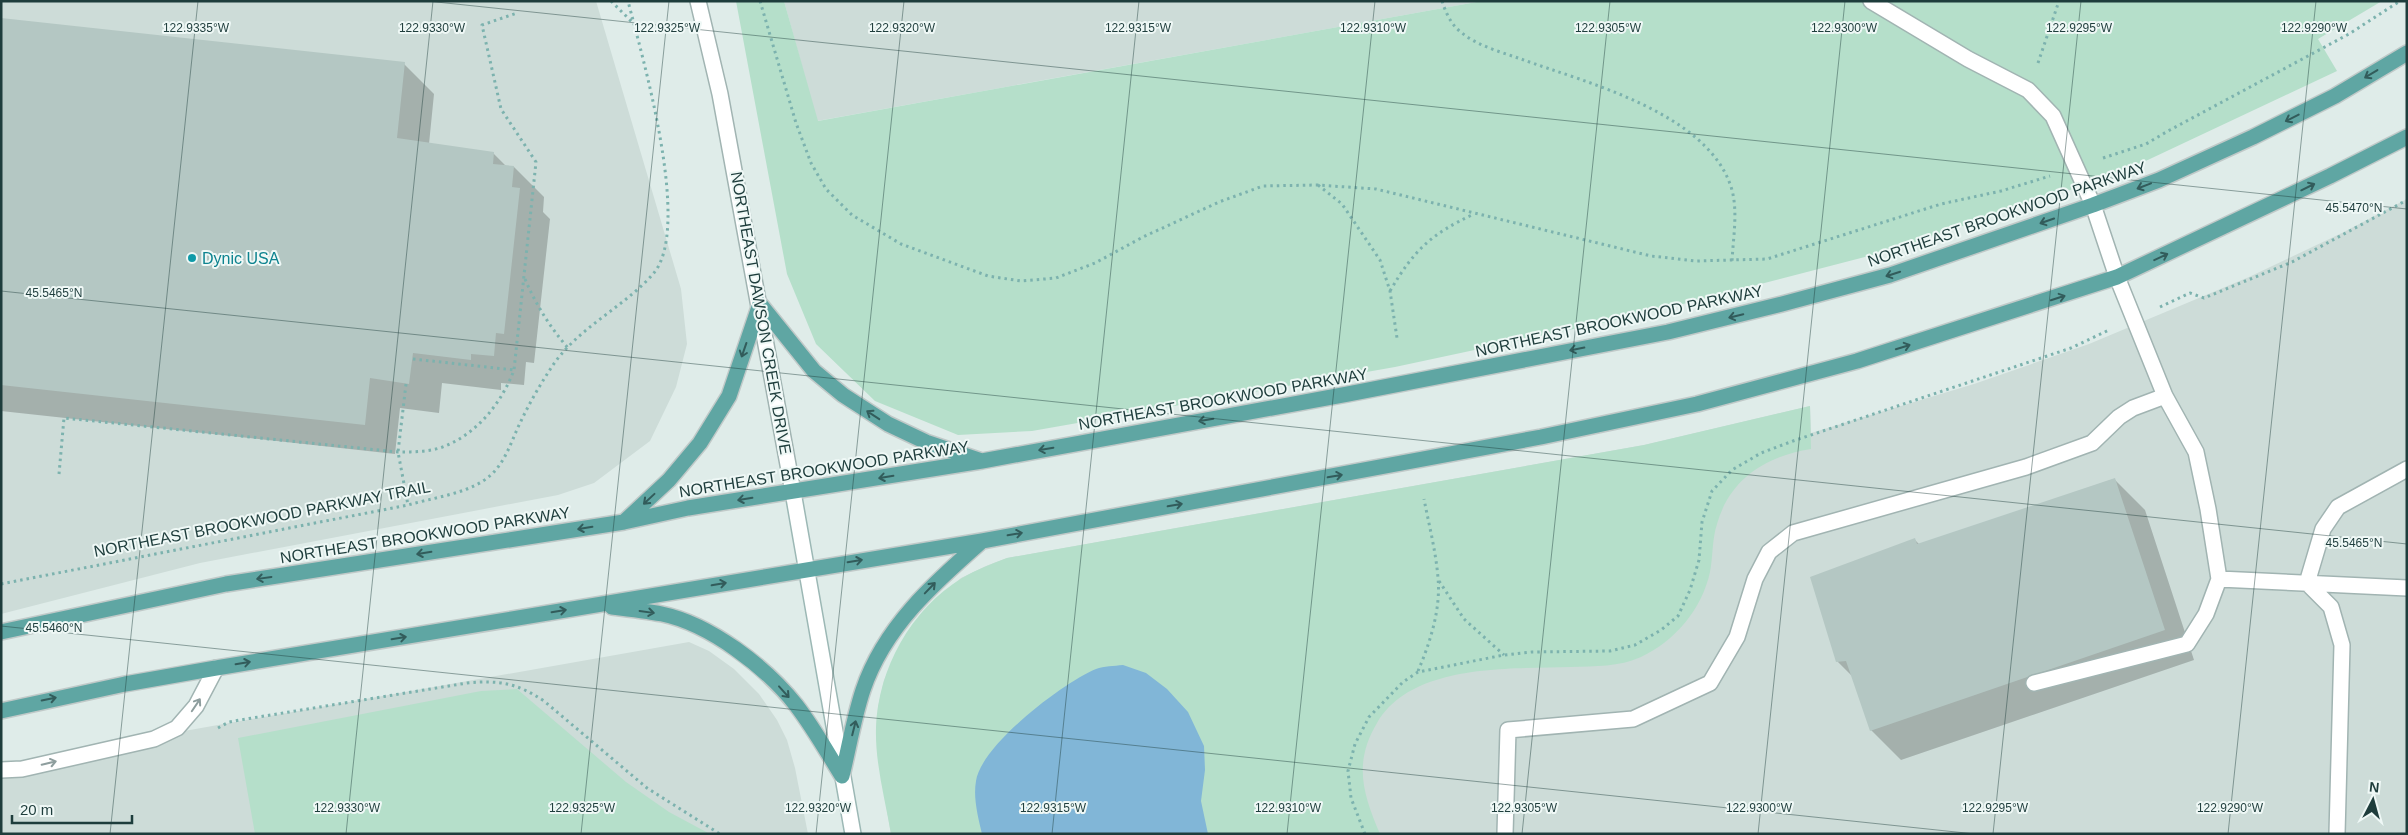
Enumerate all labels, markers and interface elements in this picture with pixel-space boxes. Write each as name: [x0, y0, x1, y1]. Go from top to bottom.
text: 122.9335°W: [163, 21, 230, 35]
text: 122.9330°W: [399, 21, 466, 35]
text: 122.9325°W: [634, 21, 701, 35]
text: 122.9320°W: [869, 21, 936, 35]
text: 122.9315°W: [1105, 21, 1172, 35]
text: 122.9310°W: [1340, 21, 1407, 35]
text: 122.9305°W: [1575, 21, 1642, 35]
text: 122.9300°W: [1811, 21, 1878, 35]
text: 122.9295°W: [2046, 21, 2113, 35]
text: 122.9290°W: [2281, 21, 2348, 35]
one-way arrow: [2364, 70, 2378, 80]
one-way arrow: [2284, 113, 2299, 123]
street label: NORTHEAST BROOKWOOD PARKWAY: [1866, 158, 2149, 270]
street label: NORTHEAST DAWSON CREEK DRIVE: [728, 170, 794, 456]
one-way arrow: [2137, 181, 2152, 191]
one-way arrow: [2300, 182, 2315, 191]
text: 45.5470°N: [2326, 201, 2382, 215]
one-way arrow: [2040, 217, 2055, 226]
place label: Dynic USA: [202, 250, 280, 267]
one-way arrow: [2153, 251, 2168, 261]
marker: Dynic USA: [186, 252, 198, 264]
one-way arrow: [1886, 269, 1902, 279]
street label: NORTHEAST BROOKWOOD PARKWAY: [1474, 282, 1765, 360]
text: 45.5465°N: [26, 286, 82, 300]
one-way arrow: [2050, 292, 2066, 302]
one-way arrow: [1729, 312, 1745, 321]
one-way arrow: [739, 341, 749, 357]
one-way arrow: [1895, 341, 1911, 351]
one-way arrow: [1570, 345, 1586, 355]
street label: NORTHEAST BROOKWOOD PARKWAY: [1077, 365, 1369, 433]
one-way arrow: [867, 409, 881, 419]
one-way arrow: [1199, 415, 1215, 425]
street label: NORTHEAST BROOKWOOD PARKWAY: [678, 438, 971, 500]
one-way arrow: [1039, 445, 1055, 454]
one-way arrow: [1326, 470, 1342, 480]
one-way arrow: [879, 472, 895, 482]
street label: NORTHEAST BROOKWOOD PARKWAY TRAIL: [92, 477, 432, 561]
one-way arrow: [642, 493, 655, 505]
one-way arrow: [737, 495, 753, 505]
one-way arrow: [1166, 500, 1182, 510]
street label: NORTHEAST BROOKWOOD PARKWAY: [278, 503, 572, 567]
one-way arrow: [577, 524, 593, 534]
one-way arrow: [1007, 529, 1023, 539]
text: 45.5465°N: [2326, 536, 2382, 550]
one-way arrow: [417, 549, 433, 559]
one-way arrow: [846, 556, 862, 566]
one-way arrow: [256, 573, 272, 583]
one-way arrow: [711, 578, 727, 588]
one-way arrow: [924, 581, 936, 594]
one-way arrow: [551, 606, 567, 616]
one-way arrow: [638, 607, 654, 617]
text: 45.5460°N: [26, 621, 82, 635]
one-way arrow: [391, 632, 407, 642]
one-way arrow: [234, 658, 250, 668]
one-way arrow: [778, 686, 790, 699]
one-way arrow: [40, 694, 56, 703]
one-way arrow: [190, 698, 201, 712]
one-way arrow: [850, 721, 859, 737]
one-way arrow: [41, 758, 57, 767]
north arrow: [2348, 775, 2398, 825]
text: N: [2368, 779, 2380, 796]
scale bar: [12, 792, 132, 824]
text: 20 m: [20, 801, 53, 818]
text: 122.9330°W: [314, 801, 381, 815]
text: 122.9325°W: [549, 801, 616, 815]
text: 122.9320°W: [785, 801, 852, 815]
text: 122.9315°W: [1020, 801, 1087, 815]
text: 122.9310°W: [1255, 801, 1322, 815]
text: 122.9305°W: [1491, 801, 1558, 815]
text: 122.9300°W: [1726, 801, 1793, 815]
text: 122.9295°W: [1962, 801, 2029, 815]
text: 122.9290°W: [2197, 801, 2264, 815]

